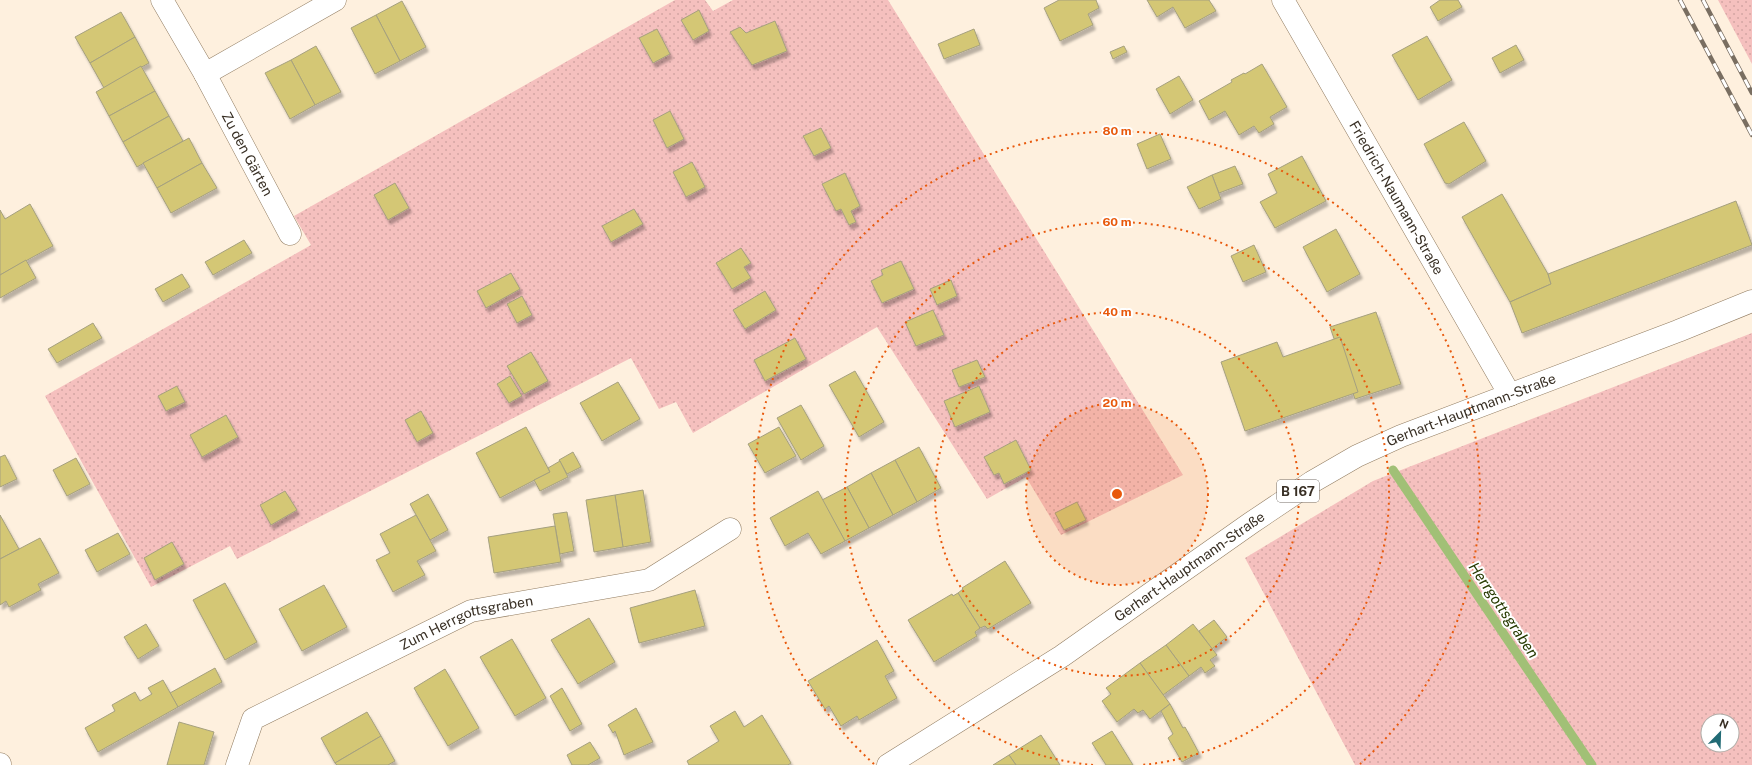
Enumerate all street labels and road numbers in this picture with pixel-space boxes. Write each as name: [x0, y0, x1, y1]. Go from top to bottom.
street label: Zu den Gärten: [219, 109, 276, 198]
street label: Friedrich-Naumann-Straße: [1346, 118, 1447, 277]
street label: Gerhart-Hauptmann-Straße: [1384, 370, 1558, 450]
road number: B 167: [1277, 480, 1319, 502]
street label: Gerhart-Hauptmann-Straße: [1111, 508, 1268, 625]
street label: Zum Herrgottsgraben: [397, 592, 534, 653]

